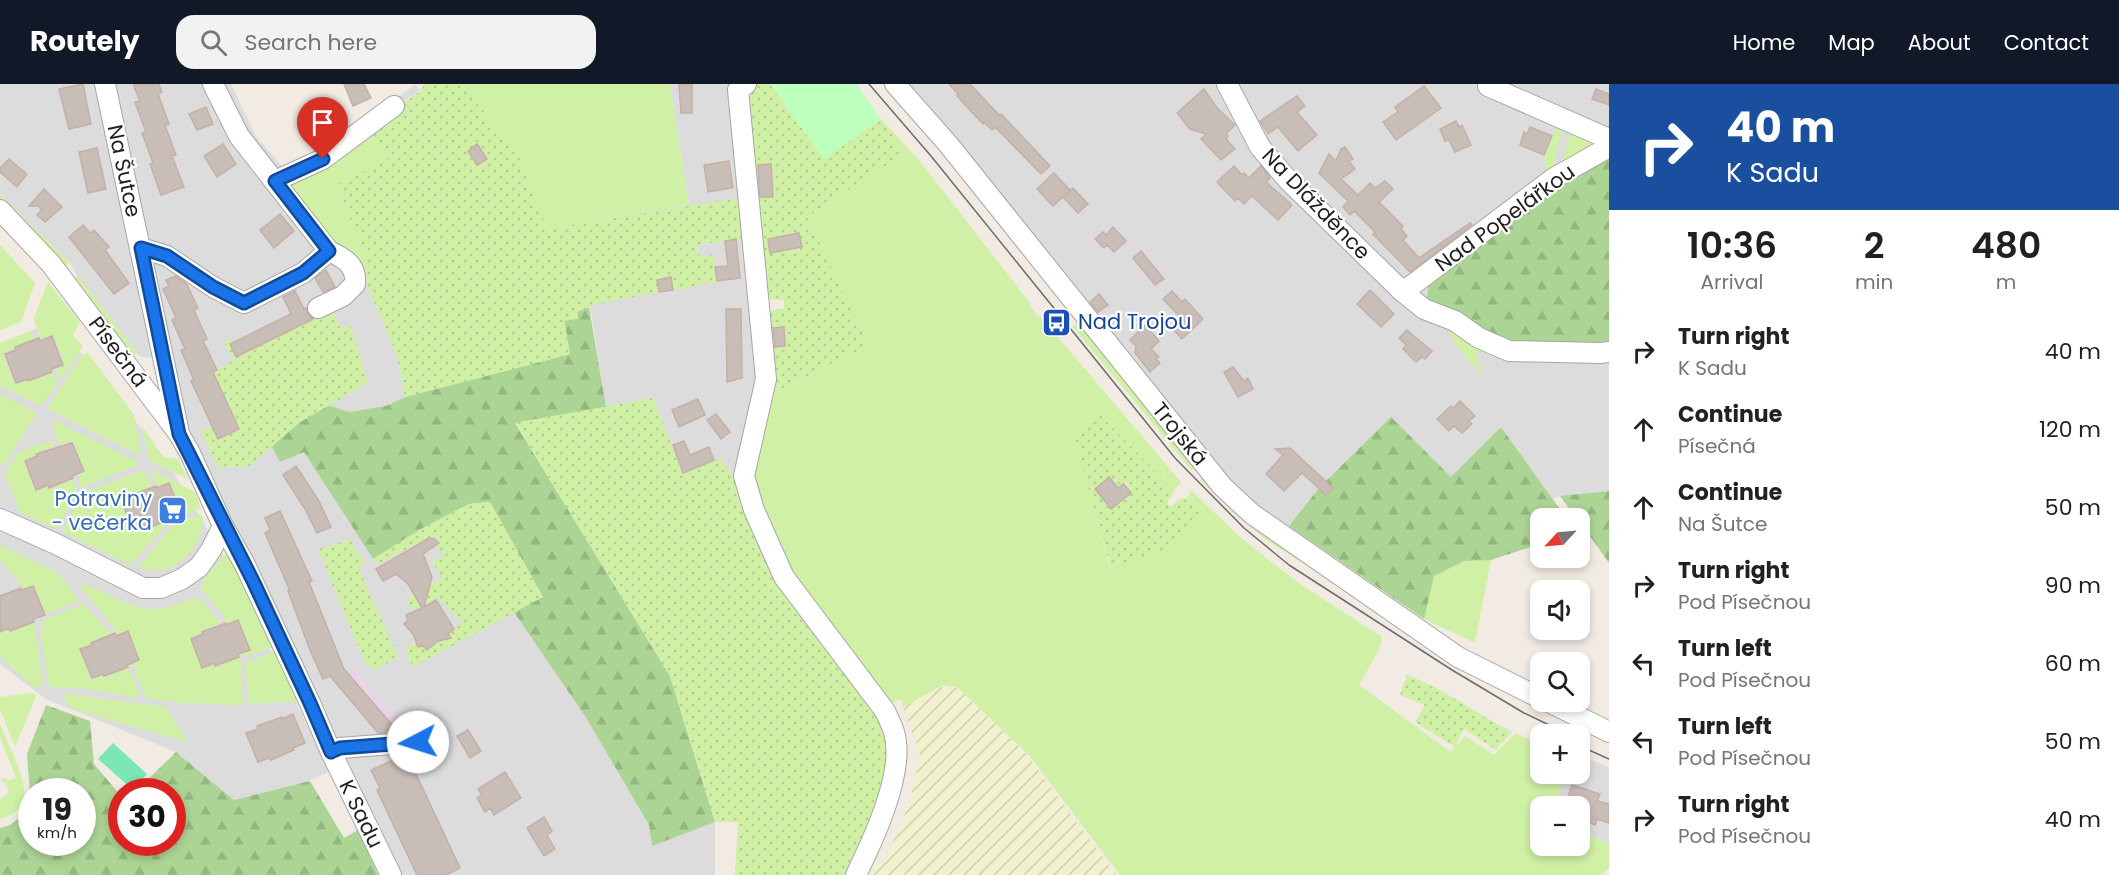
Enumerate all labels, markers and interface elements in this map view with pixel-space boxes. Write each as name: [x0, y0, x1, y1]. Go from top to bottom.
search box: [176, 15, 596, 69]
text: Routely: [30, 22, 140, 61]
icon: search: [197, 26, 230, 59]
text: Search here: [245, 27, 377, 58]
text: Home: [1733, 28, 1795, 57]
text: Map: [1828, 28, 1875, 57]
text: About: [1908, 28, 1971, 57]
text: Contact: [2004, 28, 2089, 57]
pin: [297, 97, 348, 159]
text: 40 m: [1726, 98, 1835, 157]
icon: arrive: [306, 106, 339, 139]
icon: right: [1627, 108, 1705, 186]
street label: Na Šutce: [101, 122, 148, 220]
street label: Na Dlážděnce: [1256, 142, 1377, 266]
text: K Sadu: [1726, 154, 1819, 191]
street label: Nad Popelářkou: [1429, 157, 1581, 278]
text: 10:36: [1687, 220, 1777, 271]
text: 2: [1864, 220, 1884, 271]
text: 480: [1971, 220, 2041, 271]
text: Arrival: [1700, 268, 1763, 296]
text: min: [1855, 268, 1893, 296]
text: m: [1996, 268, 2016, 296]
bus stop icon: Nad Trojou: [1041, 306, 1073, 338]
place label: Nad Trojou: [1078, 307, 1191, 336]
street label: Písečná: [82, 310, 155, 393]
text: Turn right: [1678, 321, 1789, 352]
icon: right: [1627, 335, 1660, 368]
text: 40 m: [2045, 336, 2101, 367]
text: K Sadu: [1678, 354, 1747, 382]
street label: Trojská: [1146, 396, 1215, 471]
text: Continue: [1678, 399, 1782, 430]
icon: ahead: [1627, 413, 1660, 446]
text: 120 m: [2039, 414, 2101, 445]
text: Písečná: [1678, 432, 1756, 460]
text: Continue: [1678, 477, 1782, 508]
place label: Potraviny - večerka: [51, 484, 152, 537]
icon: ahead: [1627, 491, 1660, 524]
text: 50 m: [2045, 492, 2101, 523]
supermarket icon: Potraviny - večerka: [157, 495, 189, 527]
north arrow: [1530, 508, 1590, 568]
map controls: [1530, 508, 1590, 856]
text: Na Šutce: [1678, 510, 1767, 538]
text: Turn right: [1678, 555, 1789, 586]
icon: right: [1627, 569, 1660, 602]
text: 90 m: [2045, 570, 2101, 601]
button: sound: [1530, 580, 1590, 640]
text: Pod Písečnou: [1678, 588, 1811, 616]
text: Turn left: [1678, 633, 1772, 664]
icon: left: [1627, 647, 1660, 680]
text: 60 m: [2045, 648, 2101, 679]
button: search: [1530, 652, 1590, 712]
text: Pod Písečnou: [1678, 666, 1811, 694]
position arrow: [386, 710, 450, 774]
text: Turn left: [1678, 711, 1772, 742]
button: +: [1530, 724, 1590, 784]
icon: left: [1627, 725, 1660, 758]
text: 50 m: [2045, 726, 2101, 757]
text: Pod Písečnou: [1678, 744, 1811, 772]
street label: K Sadu: [333, 775, 390, 853]
speed limit sign: 30: [108, 778, 186, 856]
text: 19: [42, 788, 72, 831]
text: Turn right: [1678, 789, 1789, 820]
button: −: [1530, 796, 1590, 856]
icon: right: [1627, 803, 1660, 836]
text: 40 m: [2045, 804, 2101, 835]
text: km/h: [37, 822, 77, 843]
text: Pod Písečnou: [1678, 822, 1811, 850]

